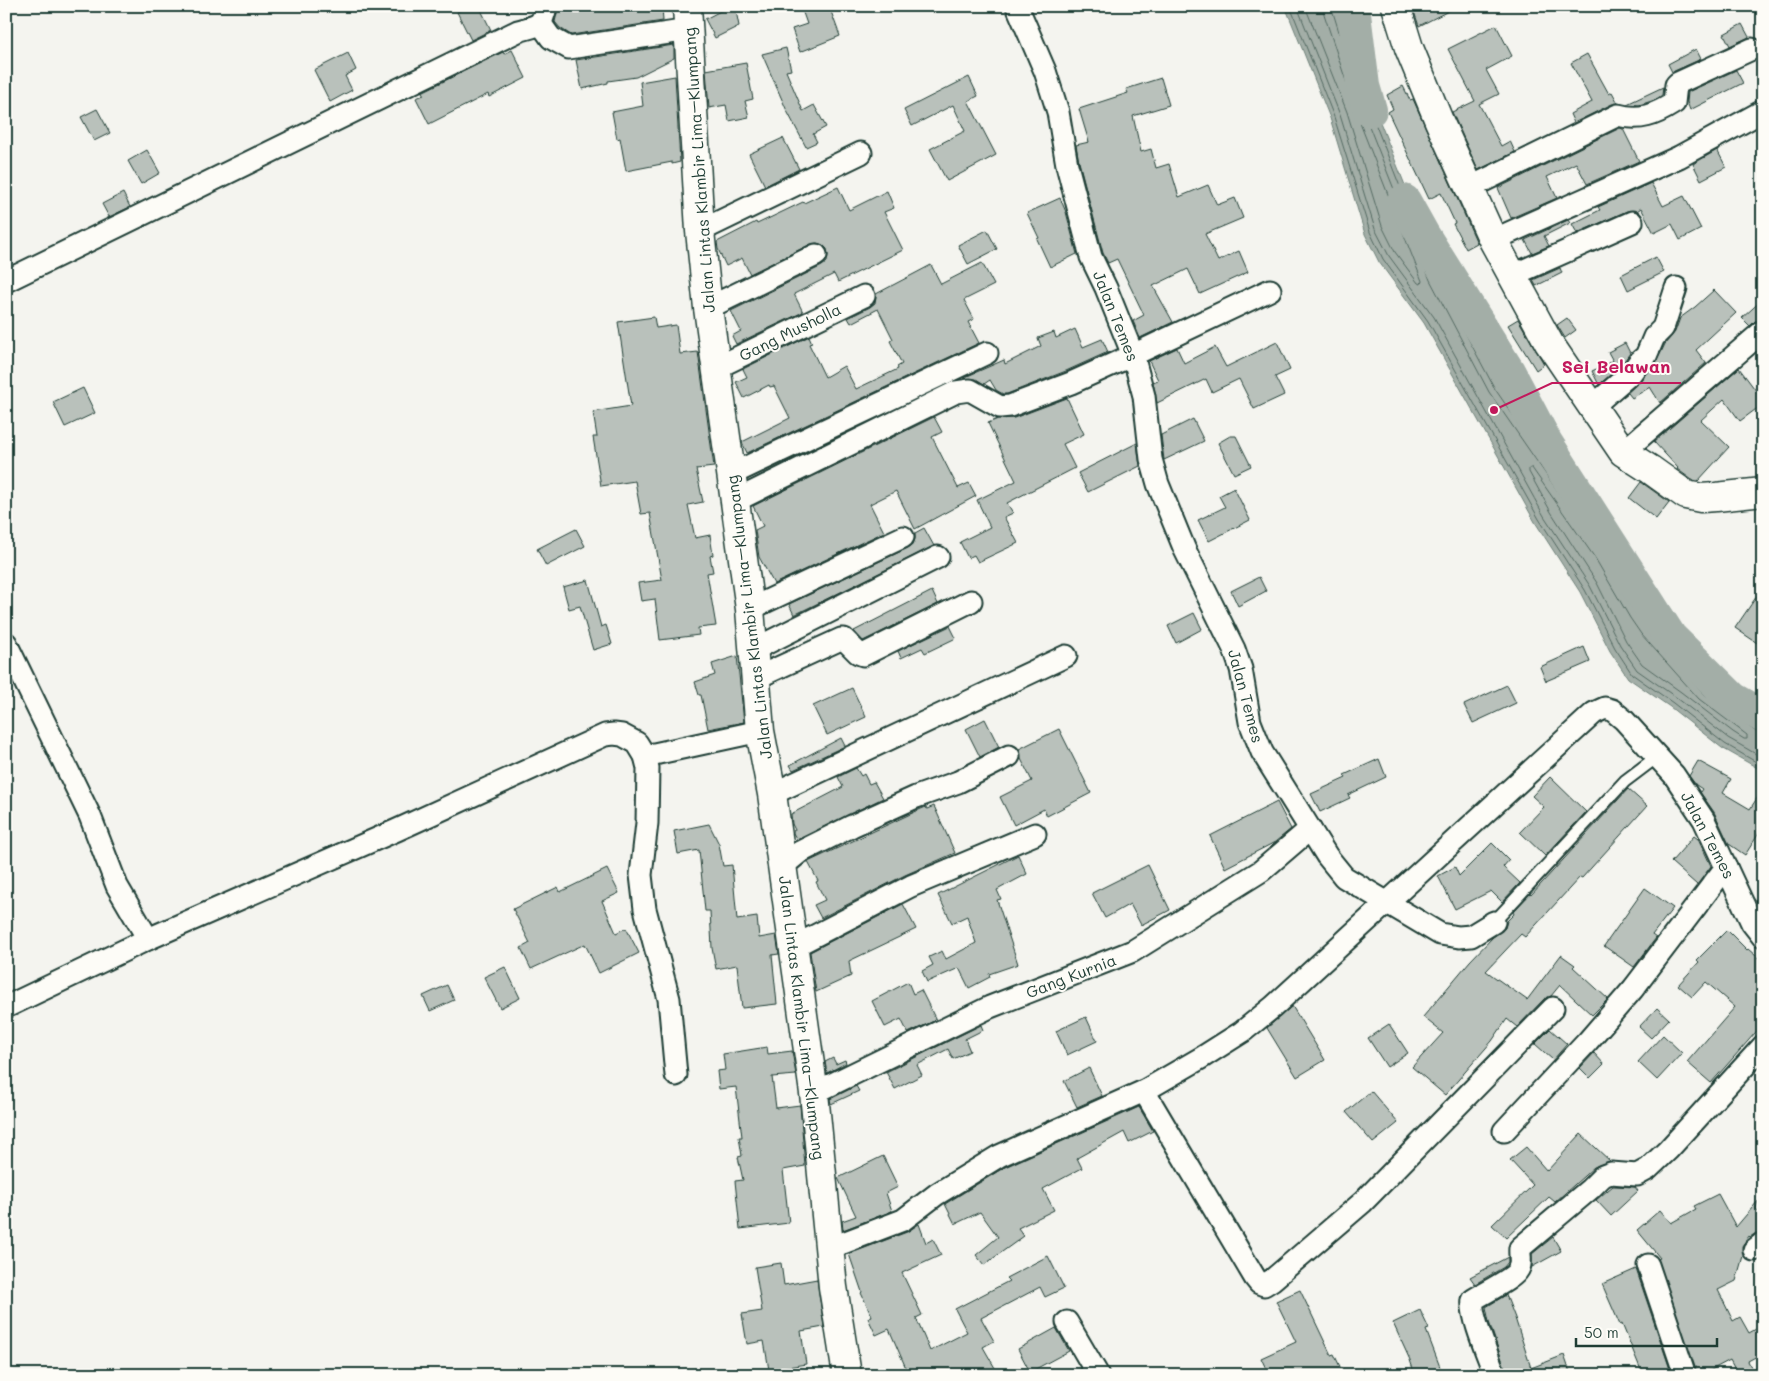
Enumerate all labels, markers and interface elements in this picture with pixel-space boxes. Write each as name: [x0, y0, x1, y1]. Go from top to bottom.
street label: Jalan Lintas Klambir Lima–Klumpang: [678, 27, 719, 313]
street label: Jalan Temes: [1089, 267, 1144, 364]
street label: Gang Musholla: [735, 298, 844, 365]
callout: Sei Belawan: [1552, 350, 1681, 383]
text: Sei Belawan: [1562, 354, 1670, 378]
street label: Jalan Lintas Klambir Lima–Klumpang: [721, 474, 776, 760]
street label: Jalan Temes: [1224, 647, 1269, 745]
street label: Jalan Temes: [1677, 787, 1740, 882]
street label: Jalan Lintas Klambir Lima–Klumpang: [775, 875, 830, 1161]
street label: Gang Kurnia: [1023, 949, 1119, 1002]
scale bar: [1576, 1316, 1718, 1348]
text: 50 m: [1584, 1322, 1619, 1342]

